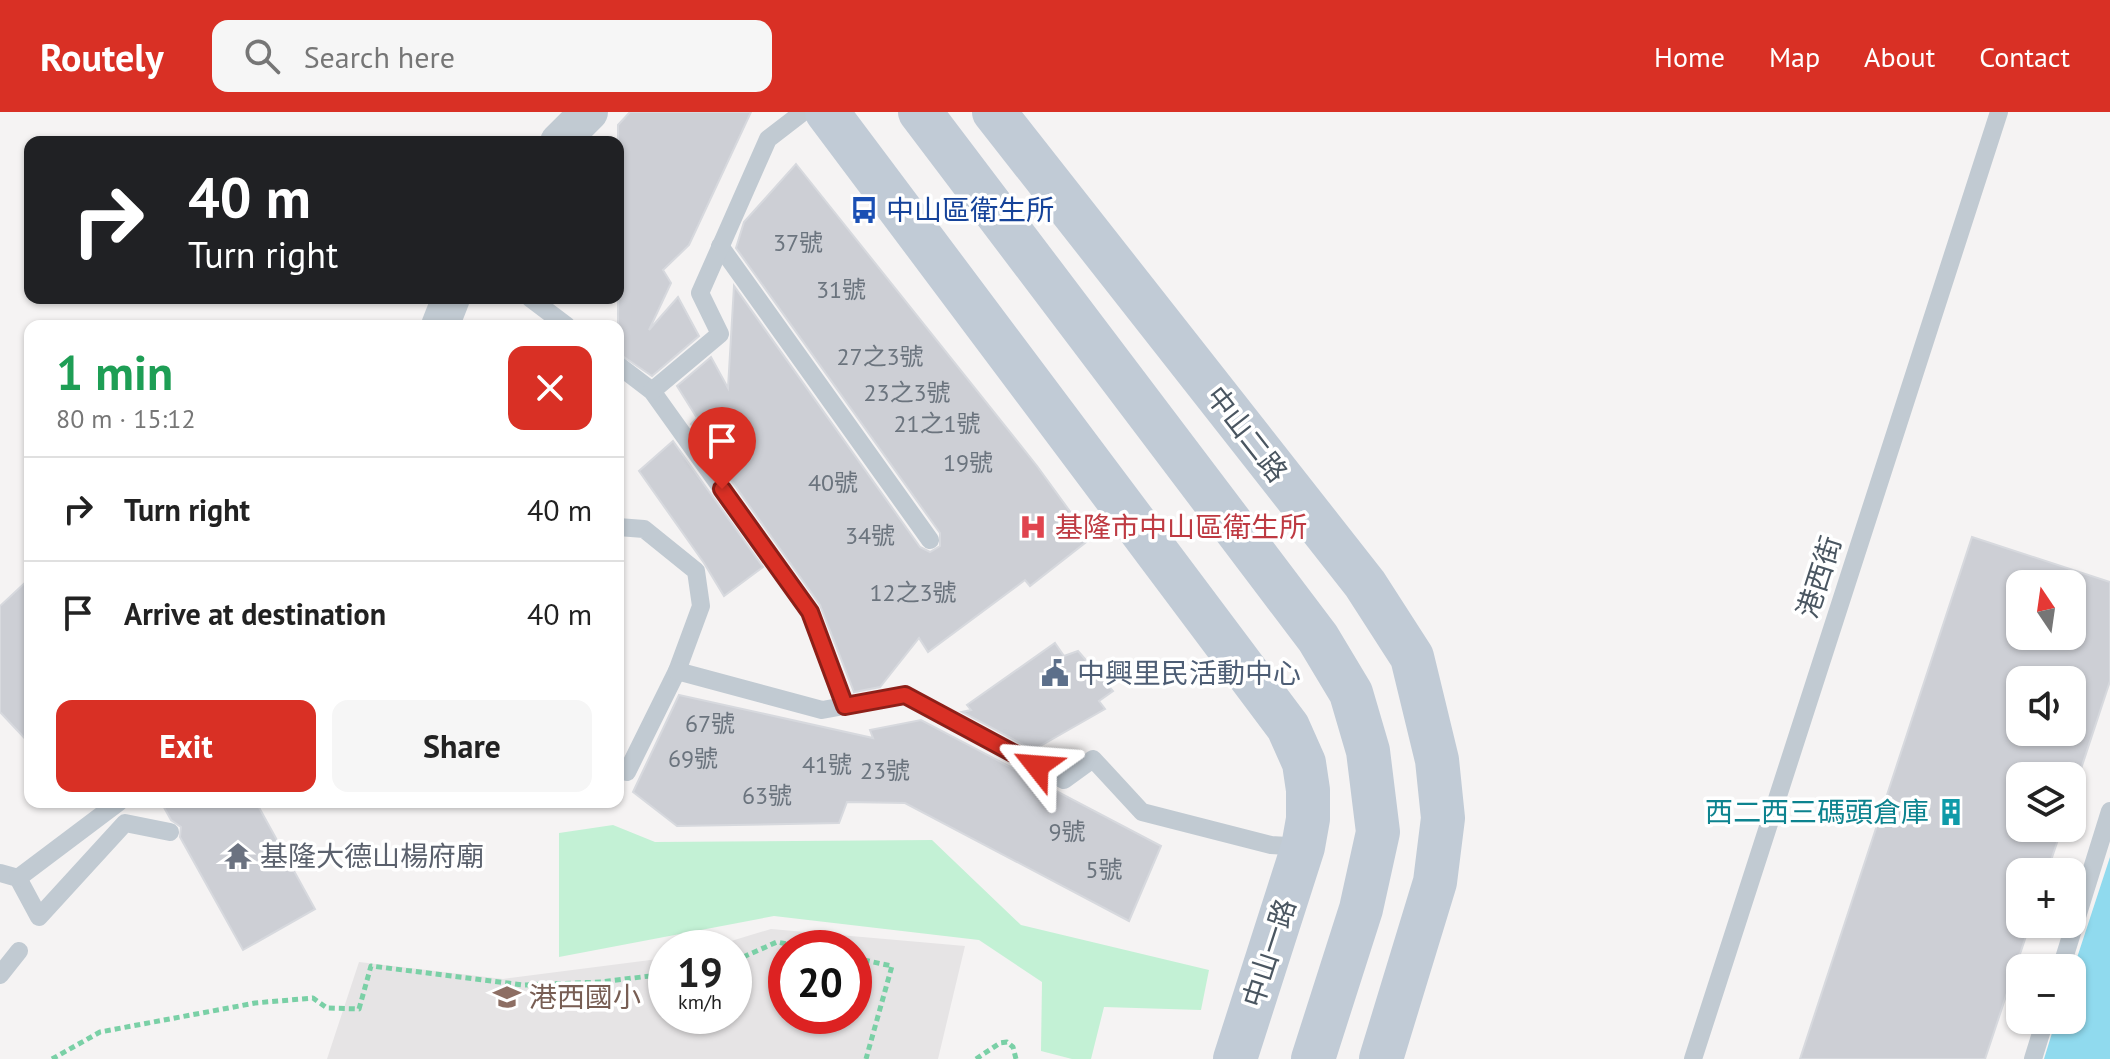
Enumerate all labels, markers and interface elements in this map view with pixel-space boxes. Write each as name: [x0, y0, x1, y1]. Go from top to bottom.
search box: [212, 20, 772, 92]
text: Routely: [40, 32, 164, 81]
icon: search: [240, 34, 284, 78]
text: Search here: [304, 37, 455, 76]
text: Home: [1654, 38, 1725, 75]
text: Map: [1769, 38, 1820, 75]
text: About: [1864, 38, 1935, 75]
text: Contact: [1979, 38, 2070, 75]
text: 40 m: [188, 161, 311, 233]
icon: right: [56, 168, 160, 272]
place label: 中山區衛生所: [886, 191, 1054, 228]
bus stop icon: 中山區衛生所: [849, 195, 879, 225]
house number: 37號: [773, 227, 823, 258]
text: Turn right: [188, 231, 338, 278]
house number: 31號: [816, 274, 866, 305]
text: 1 min: [56, 341, 173, 403]
house number: 27之3號: [836, 341, 924, 372]
button: close: [508, 346, 592, 430]
house number: 23之3號: [863, 377, 951, 408]
street label: 中山二路: [1198, 378, 1296, 489]
text: 80 m · 15:12: [56, 402, 196, 435]
pin: [688, 407, 756, 489]
house number: 21之1號: [893, 408, 981, 439]
icon: arrive: [700, 419, 744, 463]
house number: 19號: [943, 447, 993, 478]
house number: 40號: [808, 467, 858, 498]
icon: right: [56, 487, 100, 531]
text: Turn right: [124, 490, 250, 529]
text: 40 m: [527, 490, 592, 529]
place label: 基隆市中山區衛生所: [1055, 508, 1307, 545]
hospital icon: 基隆市中山區衛生所: [1018, 512, 1048, 542]
house number: 34號: [845, 520, 895, 551]
street label: 港西街: [1788, 531, 1849, 623]
north arrow: [2006, 570, 2086, 650]
map controls: [2006, 570, 2086, 1034]
house number: 12之3號: [869, 577, 957, 608]
icon: arrive: [56, 591, 100, 635]
text: Arrive at destination: [124, 594, 386, 633]
text: 40 m: [527, 594, 592, 633]
place label: 中興里民活動中心: [1077, 654, 1301, 691]
public building icon: 中興里民活動中心: [1040, 658, 1070, 688]
button: sound: [2006, 666, 2086, 746]
button: Exit: [56, 700, 316, 792]
button: Share: [332, 700, 592, 792]
house number: 67號: [685, 708, 735, 739]
position arrow: [995, 724, 1079, 808]
house number: 69號: [668, 743, 718, 774]
house number: 41號: [802, 749, 852, 780]
house number: 23號: [860, 755, 910, 786]
button: layers: [2006, 762, 2086, 842]
house number: 63號: [742, 780, 792, 811]
place label: 西二西三碼頭倉庫: [1705, 793, 1929, 830]
building icon: 西二西三碼頭倉庫: [1936, 797, 1966, 827]
house number: 9號: [1048, 816, 1086, 847]
place label: 基隆大德山楊府廟: [260, 837, 484, 874]
temple icon: 基隆大德山楊府廟: [223, 841, 253, 871]
house number: 5號: [1085, 854, 1123, 885]
button: +: [2006, 858, 2086, 938]
street label: 中山一路: [1234, 894, 1303, 1012]
speed limit sign: 20: [768, 930, 872, 1034]
text: 19: [677, 946, 723, 998]
button: −: [2006, 954, 2086, 1034]
place label: 港西國小: [529, 978, 641, 1015]
school or university icon: 港西國小: [492, 982, 522, 1012]
text: km/h: [678, 989, 722, 1015]

